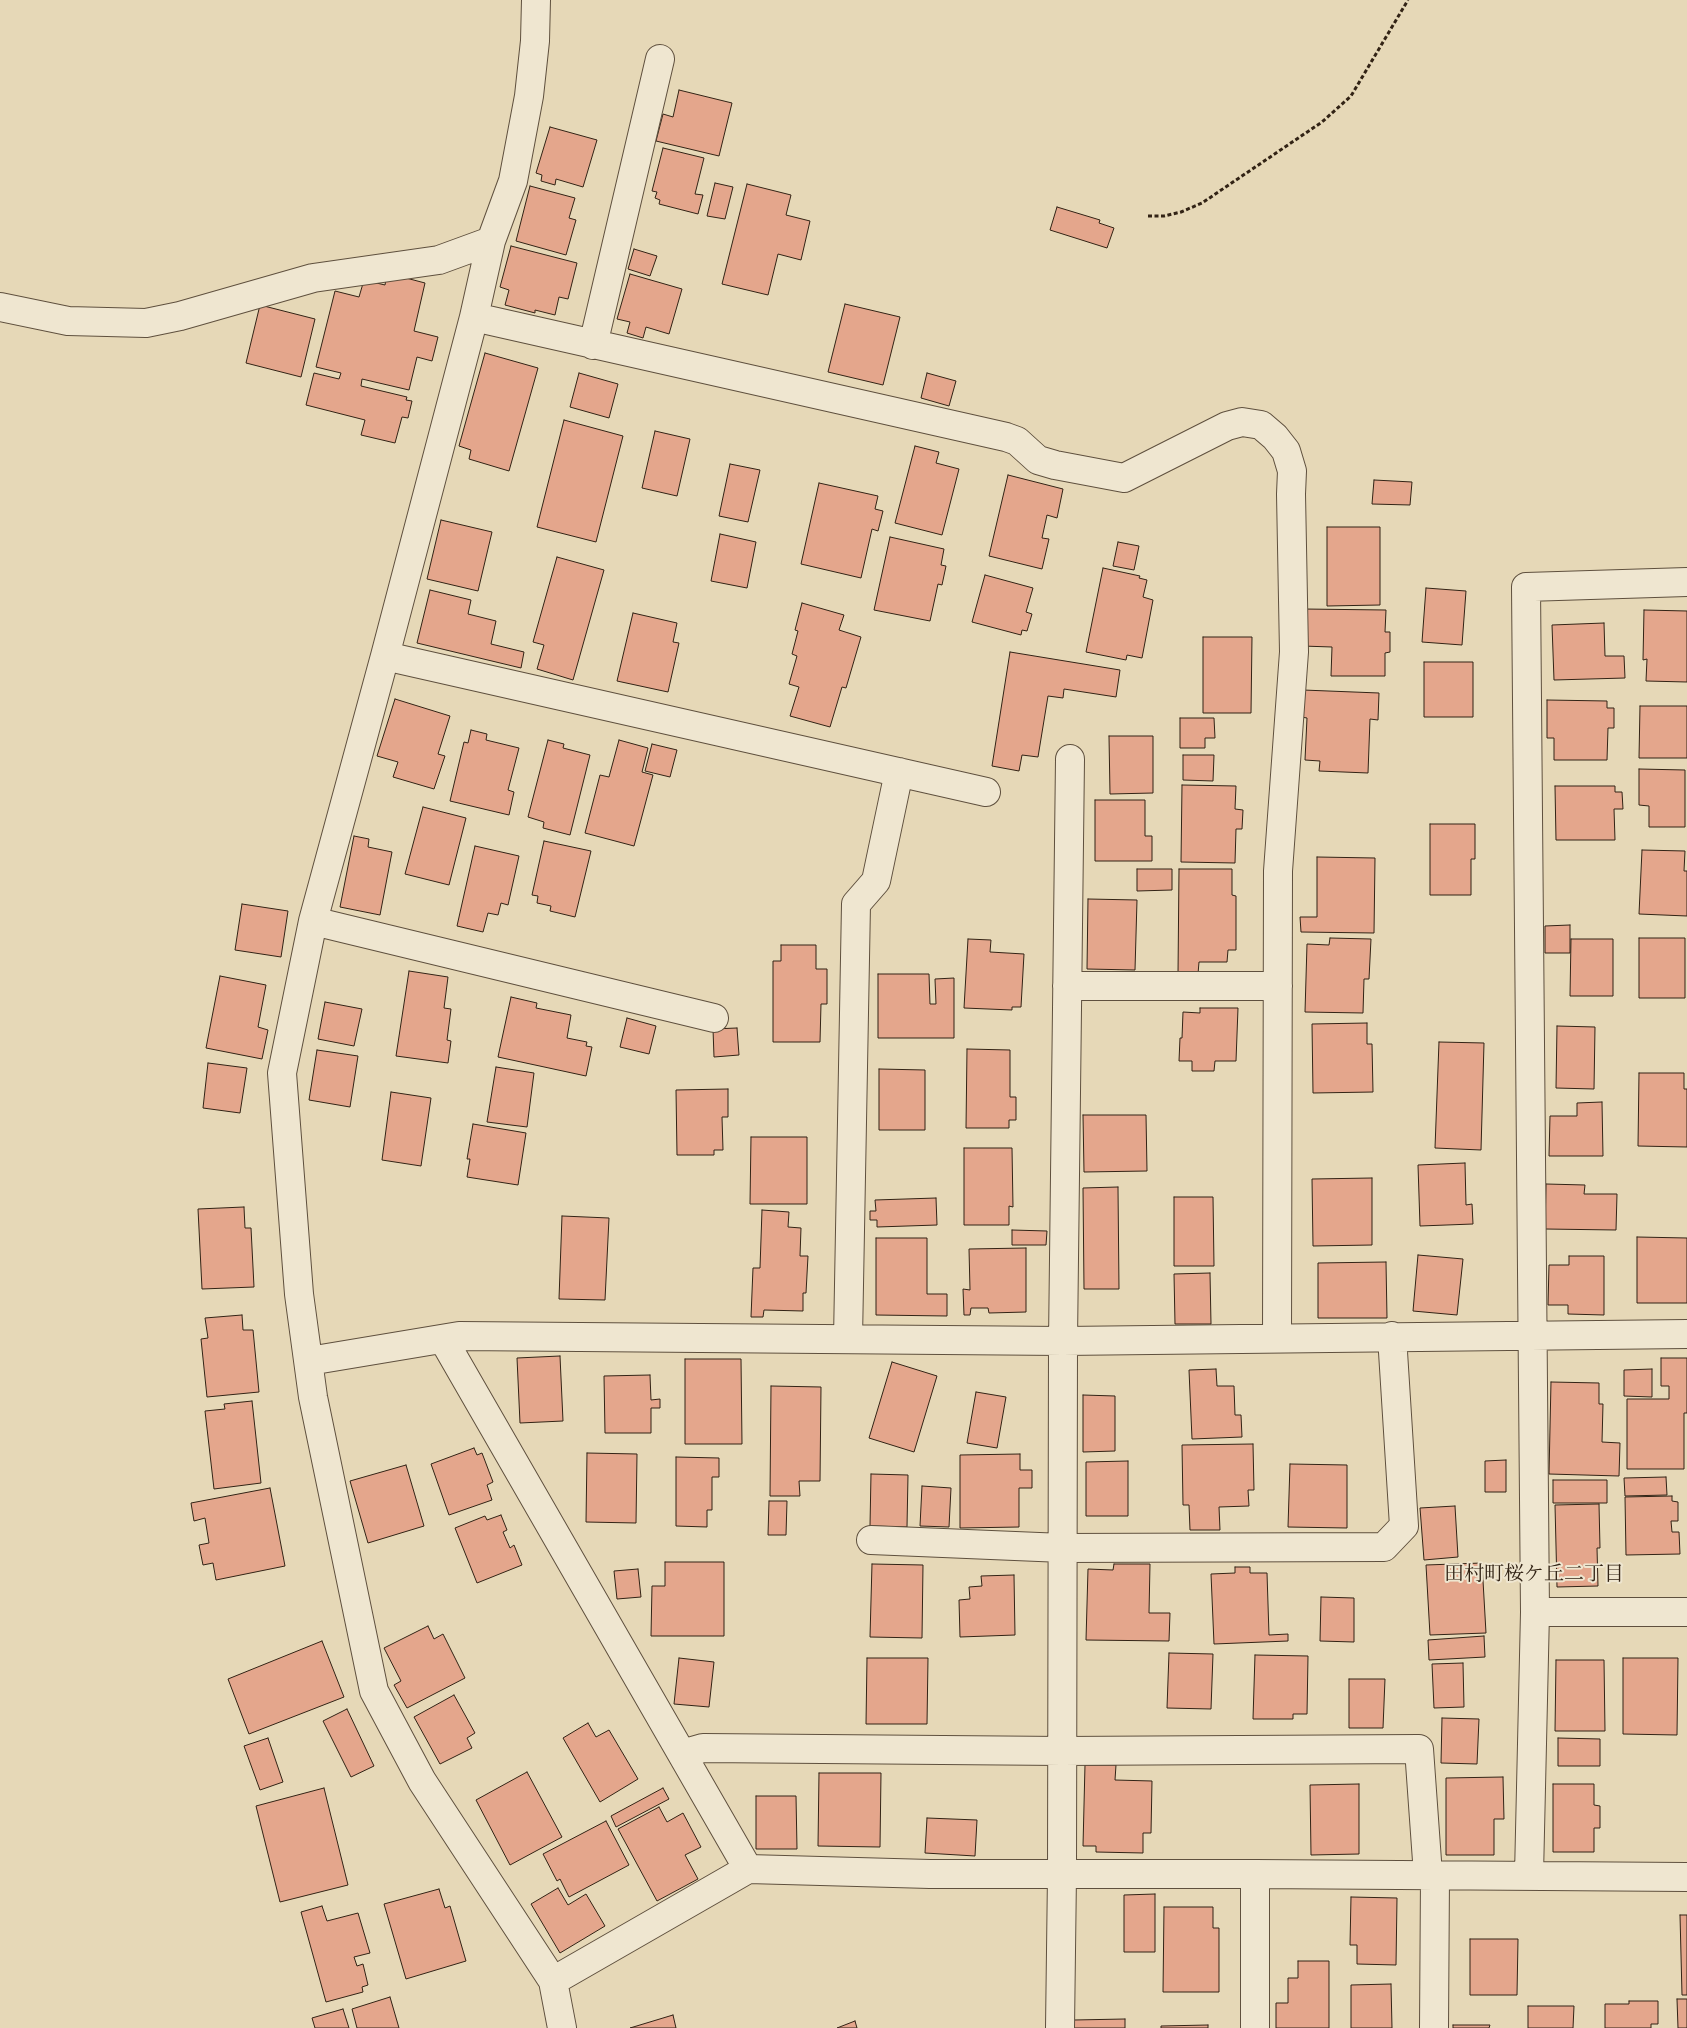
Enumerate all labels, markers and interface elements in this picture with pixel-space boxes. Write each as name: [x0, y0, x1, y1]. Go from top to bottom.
district label: 田村町桜ケ丘二丁目: [1444, 1563, 1624, 1587]

